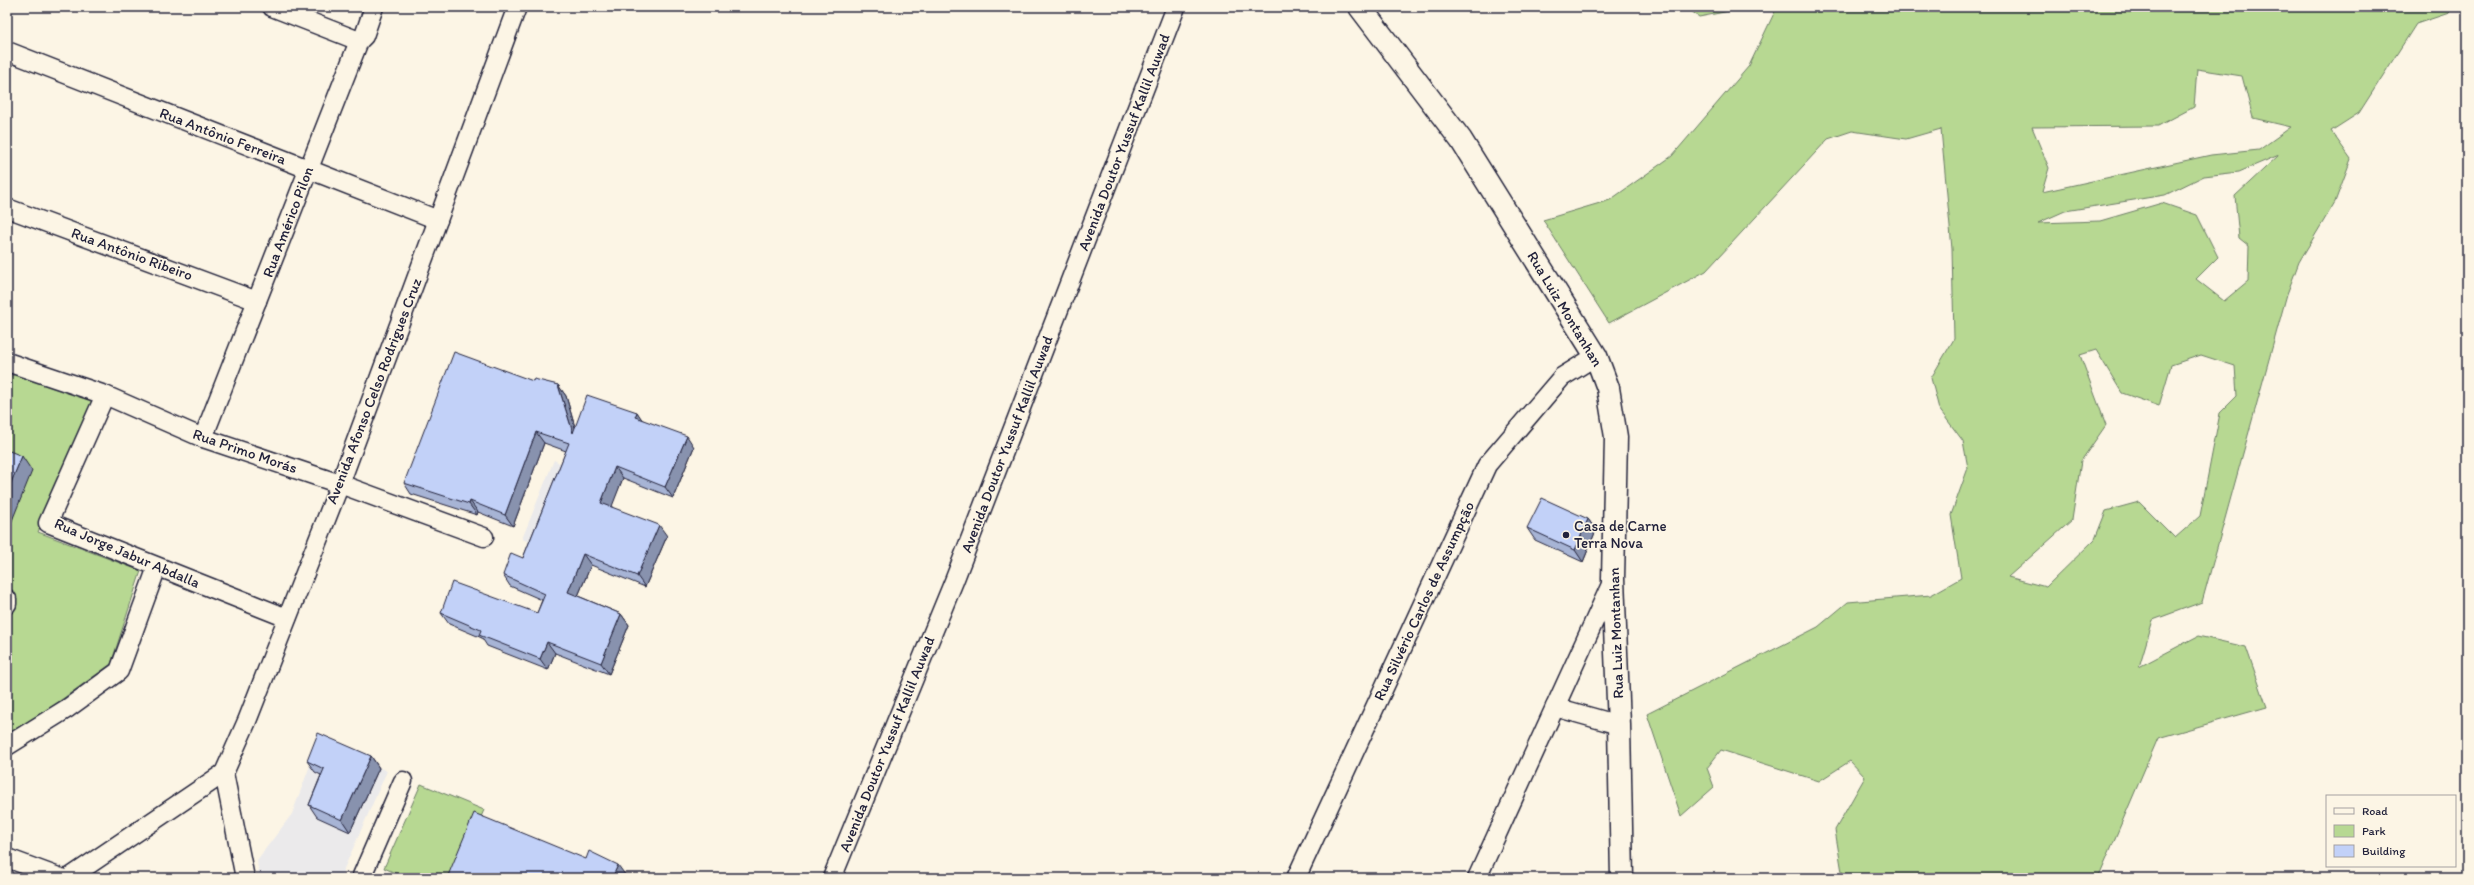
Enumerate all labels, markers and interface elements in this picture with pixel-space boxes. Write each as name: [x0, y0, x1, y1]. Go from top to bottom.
street label: Avenida Doutor Yussuf Kallil Auwad: [1074, 30, 1174, 253]
street label: Rua Antônio Ferreira: [157, 104, 289, 169]
street label: Rua Américo Pilon: [259, 164, 317, 280]
street label: Rua Antônio Ribeiro: [69, 224, 195, 284]
street label: Rua Luiz Montanhan: [1523, 248, 1607, 370]
street label: Avenida Afonso Celso Rodrigues Cruz: [323, 275, 426, 506]
street label: Avenida Doutor Yussuf Kallil Auwad: [957, 332, 1057, 555]
street label: Rua Primo Morás: [190, 425, 300, 477]
street label: Rua Silvério Carlos de Assumpção: [1370, 499, 1478, 703]
street label: Rua Jorge Jabur Abdalla: [52, 514, 203, 592]
place label: Casa de Carne Terra Nova: [1574, 517, 1667, 552]
marker: Casa de Carne Terra Nova: [1561, 530, 1571, 540]
street label: Rua Luiz Montanhan: [1605, 567, 1627, 699]
street label: Avenida Doutor Yussuf Kallil Auwad: [835, 633, 939, 854]
legend: [2326, 795, 2456, 867]
text: Road: [2362, 804, 2388, 818]
text: Park: [2362, 824, 2386, 838]
text: Building: [2362, 844, 2406, 858]

